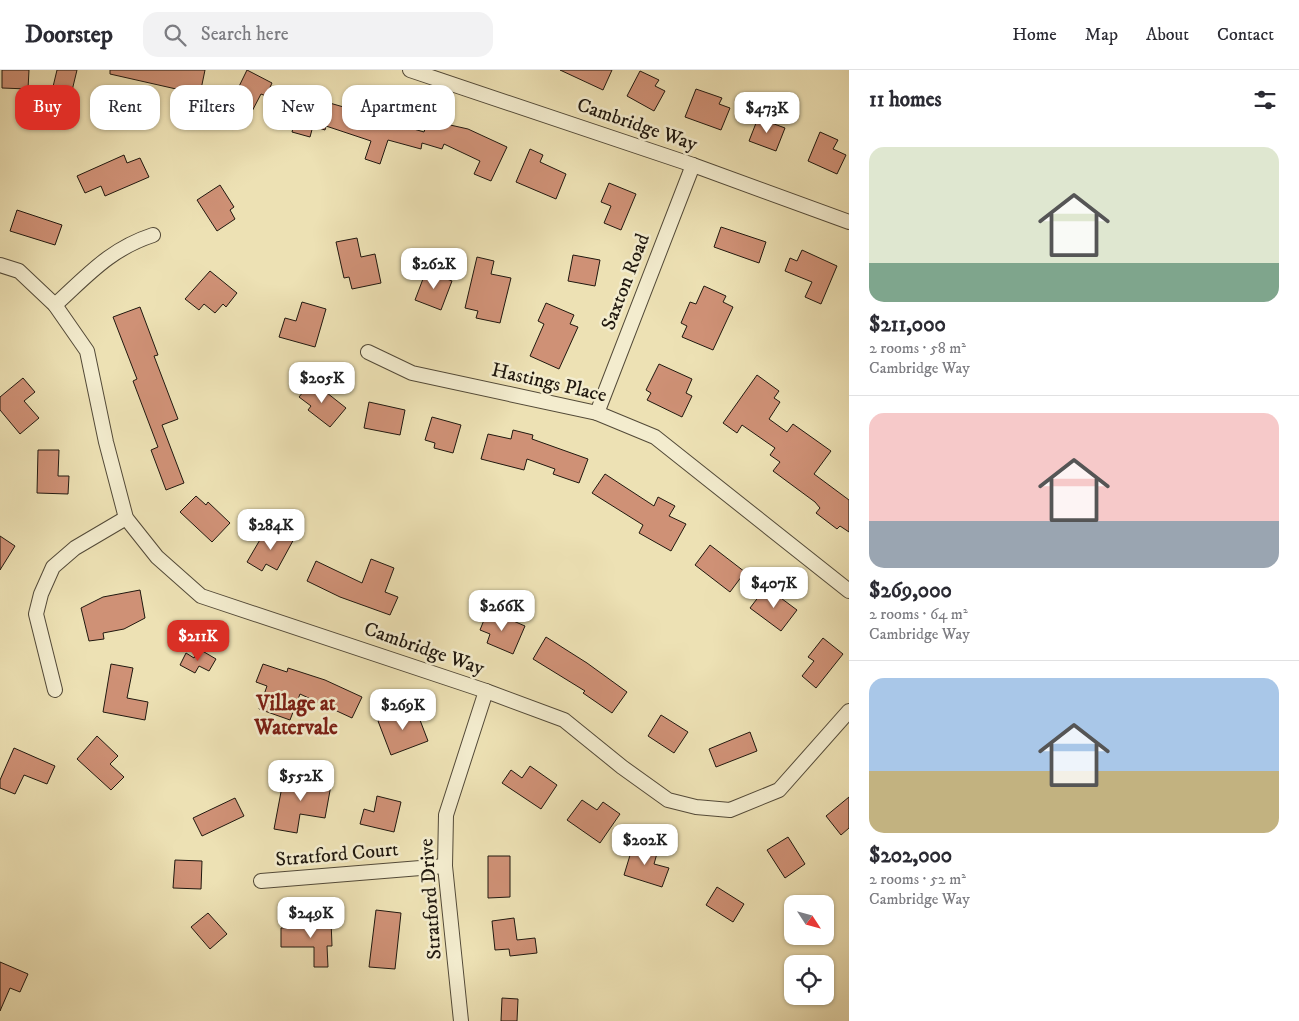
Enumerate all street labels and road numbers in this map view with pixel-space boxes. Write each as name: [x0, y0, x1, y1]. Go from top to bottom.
street label: Cambridge Way: [573, 93, 701, 157]
street label: Saxton Road: [596, 230, 656, 334]
street label: Hastings Place: [489, 358, 609, 408]
street label: Cambridge Way: [360, 617, 488, 681]
street label: Stratford Court: [274, 837, 400, 873]
street label: Stratford Drive: [414, 838, 448, 960]

